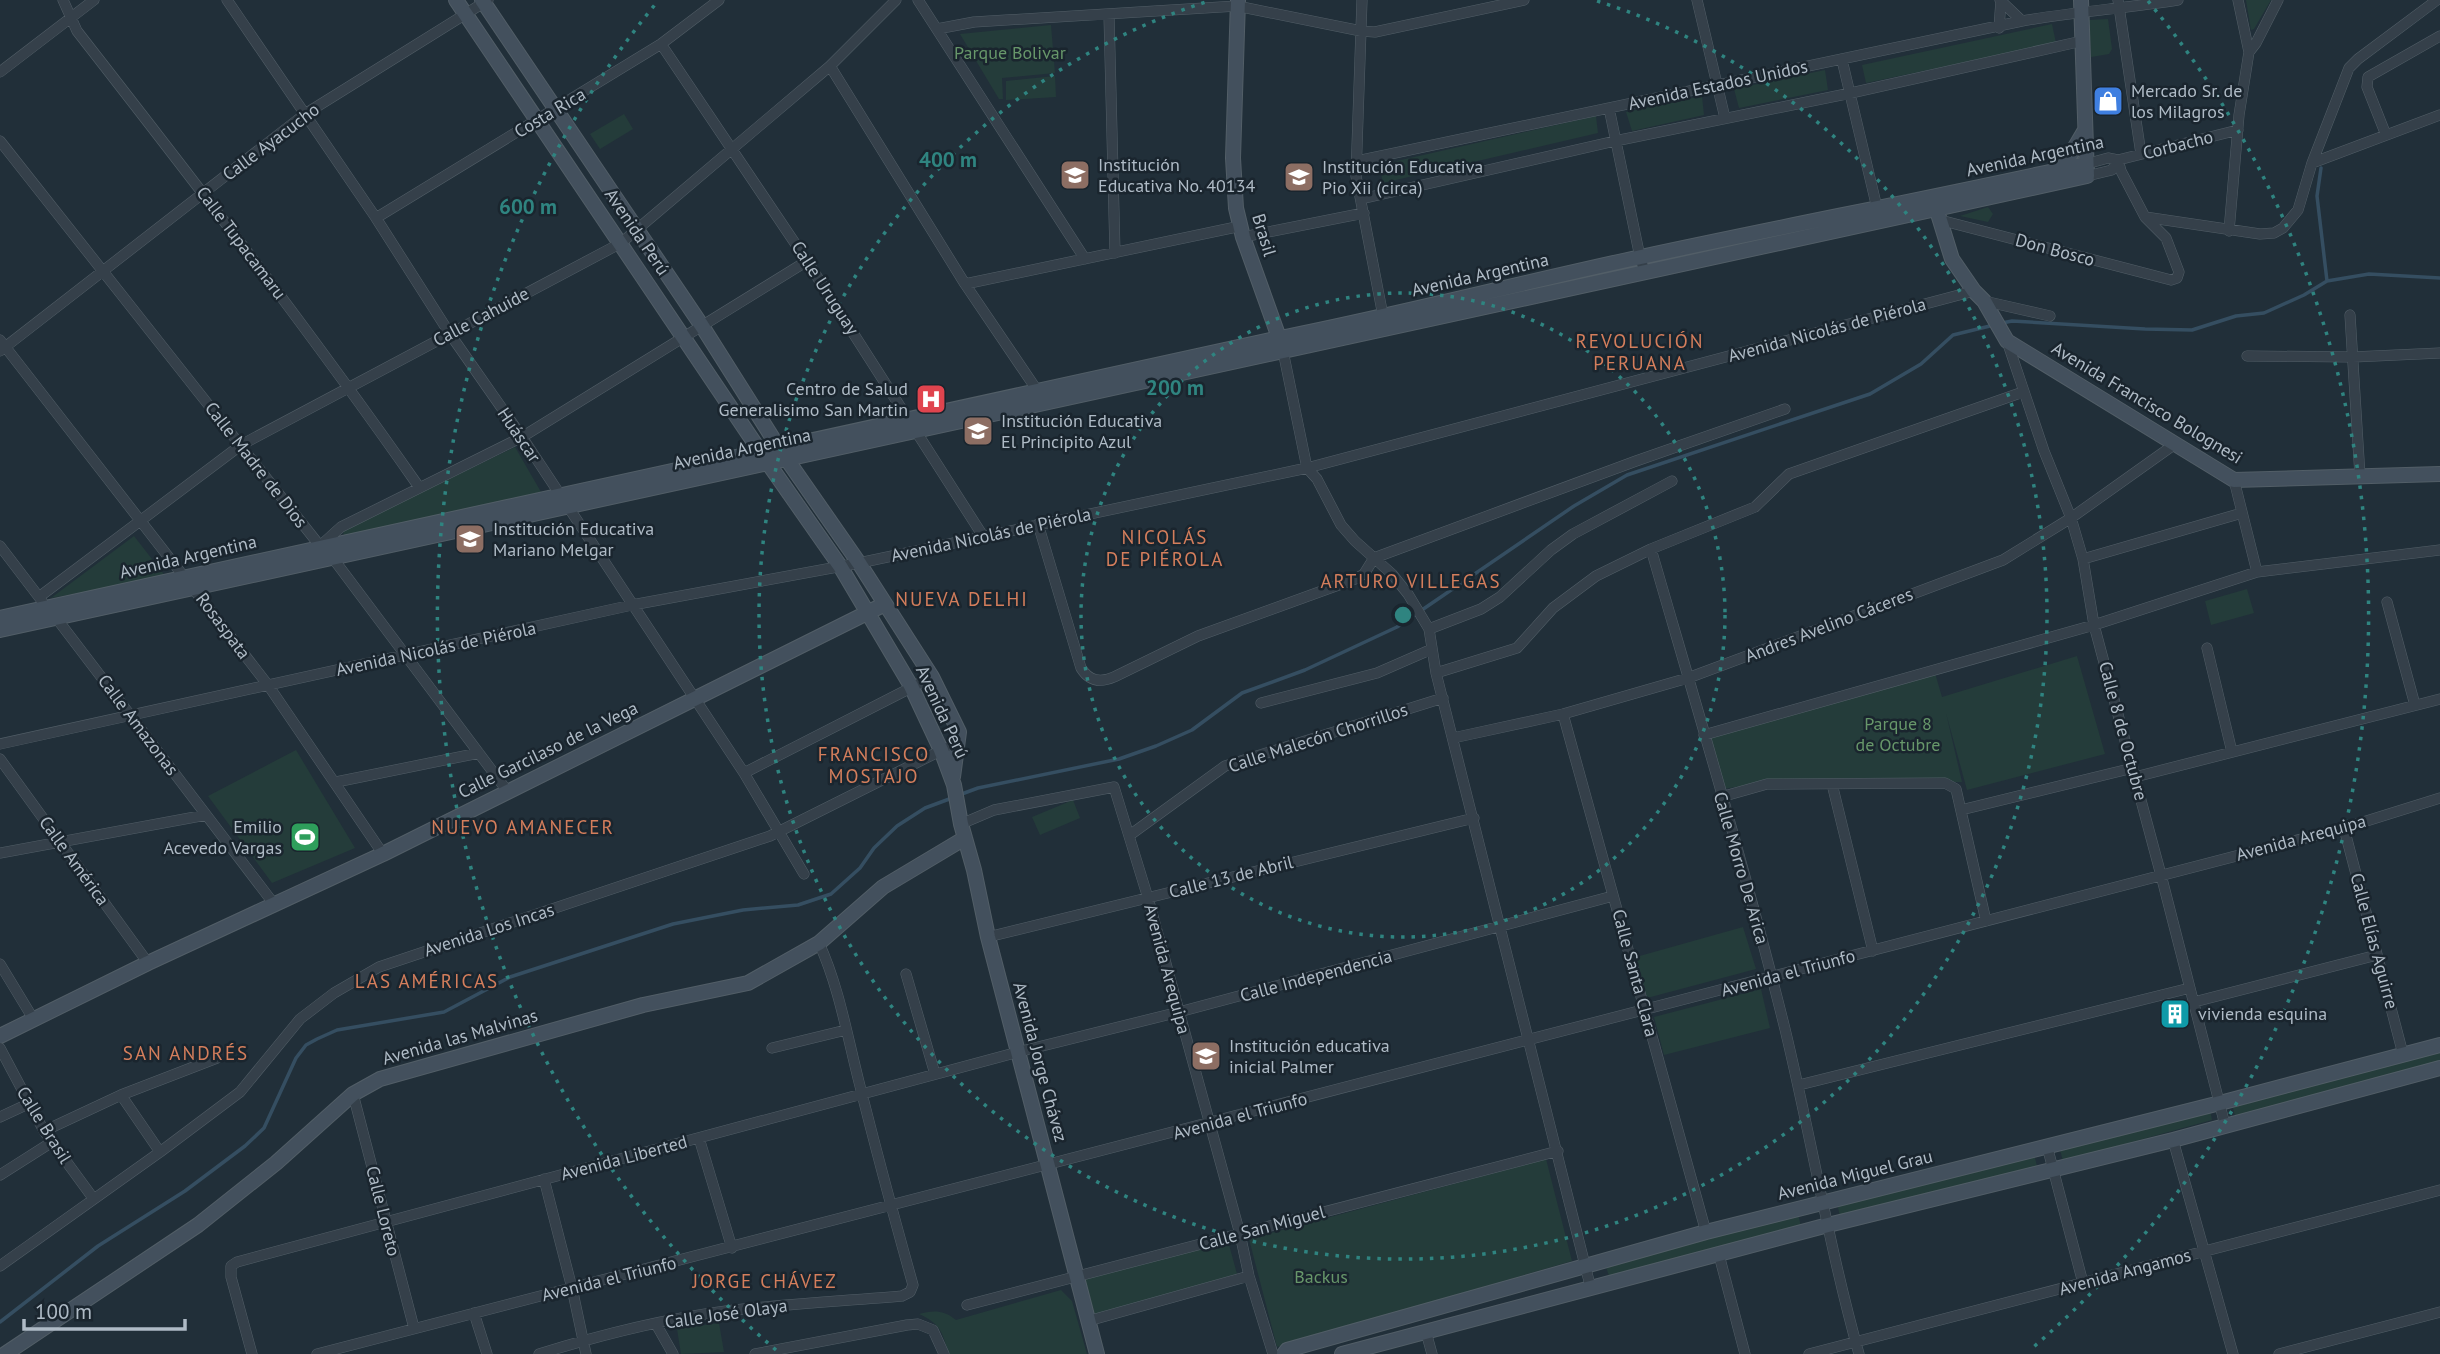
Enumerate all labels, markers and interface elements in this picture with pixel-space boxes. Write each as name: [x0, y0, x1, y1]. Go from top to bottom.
park label: Parque Bolivar: [954, 41, 1066, 64]
street label: Avenida Estados Unidos: [1626, 54, 1810, 115]
place label: Mercado Sr. de los Milagros: [2131, 79, 2242, 123]
street label: Costa Rica: [510, 82, 590, 143]
shop icon: Mercado Sr. de los Milagros: [2091, 84, 2125, 118]
street label: Calle Ayacucho: [218, 98, 324, 186]
street label: Corbacho: [2140, 125, 2215, 164]
street label: Avenida Argentina: [1964, 130, 2106, 181]
text: 400 m: [919, 146, 977, 173]
place label: Institución Educativa No. 40134: [1098, 153, 1255, 197]
place label: Institución Educativa Pio Xii (circa): [1322, 155, 1483, 199]
school or university icon: Institución Educativa No. 40134: [1058, 158, 1092, 192]
school or university icon: Institución Educativa Pio Xii (circa): [1282, 160, 1316, 194]
street label: Calle Tupacamaru: [191, 182, 291, 304]
street label: Avenida Perú: [600, 184, 675, 280]
text: 600 m: [499, 193, 557, 220]
street label: Brasil: [1247, 211, 1282, 260]
street label: Don Bosco: [2013, 228, 2097, 271]
street label: Calle Uruguay: [786, 236, 865, 340]
street label: Avenida Argentina: [1409, 248, 1551, 301]
street label: Calle Cahuide: [429, 282, 533, 351]
street label: Avenida Nicolás de Piérola: [1725, 292, 1928, 367]
district label: REVOLUCIÓN PERUANA: [1575, 329, 1705, 375]
street label: Avenida Francisco Bolognesi: [2048, 336, 2247, 469]
text: 200 m: [1146, 374, 1204, 401]
place label: Centro de Salud Generalisimo San Martin: [719, 377, 908, 421]
hospital icon: Centro de Salud Generalisimo San Martin: [914, 382, 948, 416]
street label: Calle Madre de Dios: [200, 397, 313, 532]
street label: Huáscar: [493, 403, 546, 467]
place label: Institución Educativa El Principito Azul: [1001, 409, 1162, 453]
school or university icon: Institución Educativa El Principito Azul: [961, 414, 995, 448]
street label: Avenida Argentina: [671, 423, 813, 474]
street label: Avenida Nicolás de Piérola: [889, 502, 1093, 567]
place label: Institución Educativa Mariano Melgar: [493, 517, 654, 561]
school or university icon: Institución Educativa Mariano Melgar: [453, 522, 487, 556]
district label: NICOLÁS DE PIÉROLA: [1106, 525, 1224, 571]
street label: Avenida Argentina: [117, 530, 259, 583]
district label: ARTURO VILLEGAS: [1320, 569, 1502, 593]
street label: Andres Avelino Cáceres: [1742, 582, 1916, 667]
district label: NUEVA DELHI: [895, 587, 1029, 611]
street label: Rosaspata: [191, 588, 256, 663]
centre of rings: [1391, 603, 1415, 627]
street label: Avenida Nicolás de Piérola: [334, 616, 538, 681]
street label: Calle 8 de Octubre: [2094, 659, 2153, 803]
street label: Avenida Perú: [911, 662, 974, 762]
street label: Calle Amazonas: [93, 670, 184, 780]
street label: Calle Garcilaso de la Vega: [454, 696, 642, 803]
street label: Calle Malecón Chorrillos: [1225, 698, 1410, 777]
park label: Parque 8 de Octubre: [1856, 712, 1940, 756]
district label: FRANCISCO MOSTAJO: [818, 742, 930, 788]
street label: Calle Morro De Arica: [1709, 789, 1774, 947]
street label: Avenida Arequipa: [2233, 809, 2368, 866]
street label: Calle América: [34, 811, 115, 910]
place label: Emilio Acevedo Vargas: [163, 815, 282, 859]
district label: NUEVO AMANECER: [431, 815, 615, 839]
sports icon: Emilio Acevedo Vargas: [288, 820, 322, 854]
street label: Calle 13 de Abril: [1166, 850, 1296, 903]
street label: Calle Elías Aguirre: [2345, 870, 2404, 1011]
street label: Avenida Los Incas: [421, 898, 557, 961]
street label: Avenida Arequipa: [1139, 901, 1196, 1036]
street label: Calle Santa Clara: [1607, 907, 1664, 1039]
street label: Calle Independencia: [1237, 944, 1394, 1007]
street label: Avenida el Triunfo: [1718, 944, 1858, 1001]
district label: LAS AMÉRICAS: [355, 969, 499, 993]
street label: Avenida Jorge Chávez: [1008, 979, 1073, 1144]
building icon: vivienda esquina: [2158, 997, 2192, 1031]
place label: vivienda esquina: [2198, 1002, 2327, 1025]
street label: Avenida las Malvinas: [380, 1003, 540, 1070]
place label: Institución educativa inicial Palmer: [1229, 1034, 1390, 1078]
school or university icon: Institución educativa inicial Palmer: [1189, 1039, 1223, 1073]
district label: SAN ANDRÉS: [123, 1041, 249, 1065]
street label: Calle Brasil: [12, 1082, 78, 1168]
street label: Avenida el Triunfo: [1170, 1087, 1310, 1144]
street label: Avenida Liberted: [558, 1130, 690, 1185]
street label: Avenida Miguel Grau: [1775, 1144, 1935, 1205]
street label: Calle Loreto: [361, 1163, 406, 1258]
street label: Calle San Miguel: [1196, 1199, 1328, 1255]
street label: Avenida Angamos: [2056, 1243, 2193, 1300]
street label: Avenida el Triunfo: [539, 1251, 679, 1306]
park label: Backus: [1294, 1265, 1348, 1288]
district label: JORGE CHÁVEZ: [691, 1269, 838, 1293]
scale bar: [24, 1288, 186, 1332]
street label: Calle José Olaya: [663, 1294, 789, 1333]
text: 100 m: [35, 1298, 92, 1325]

